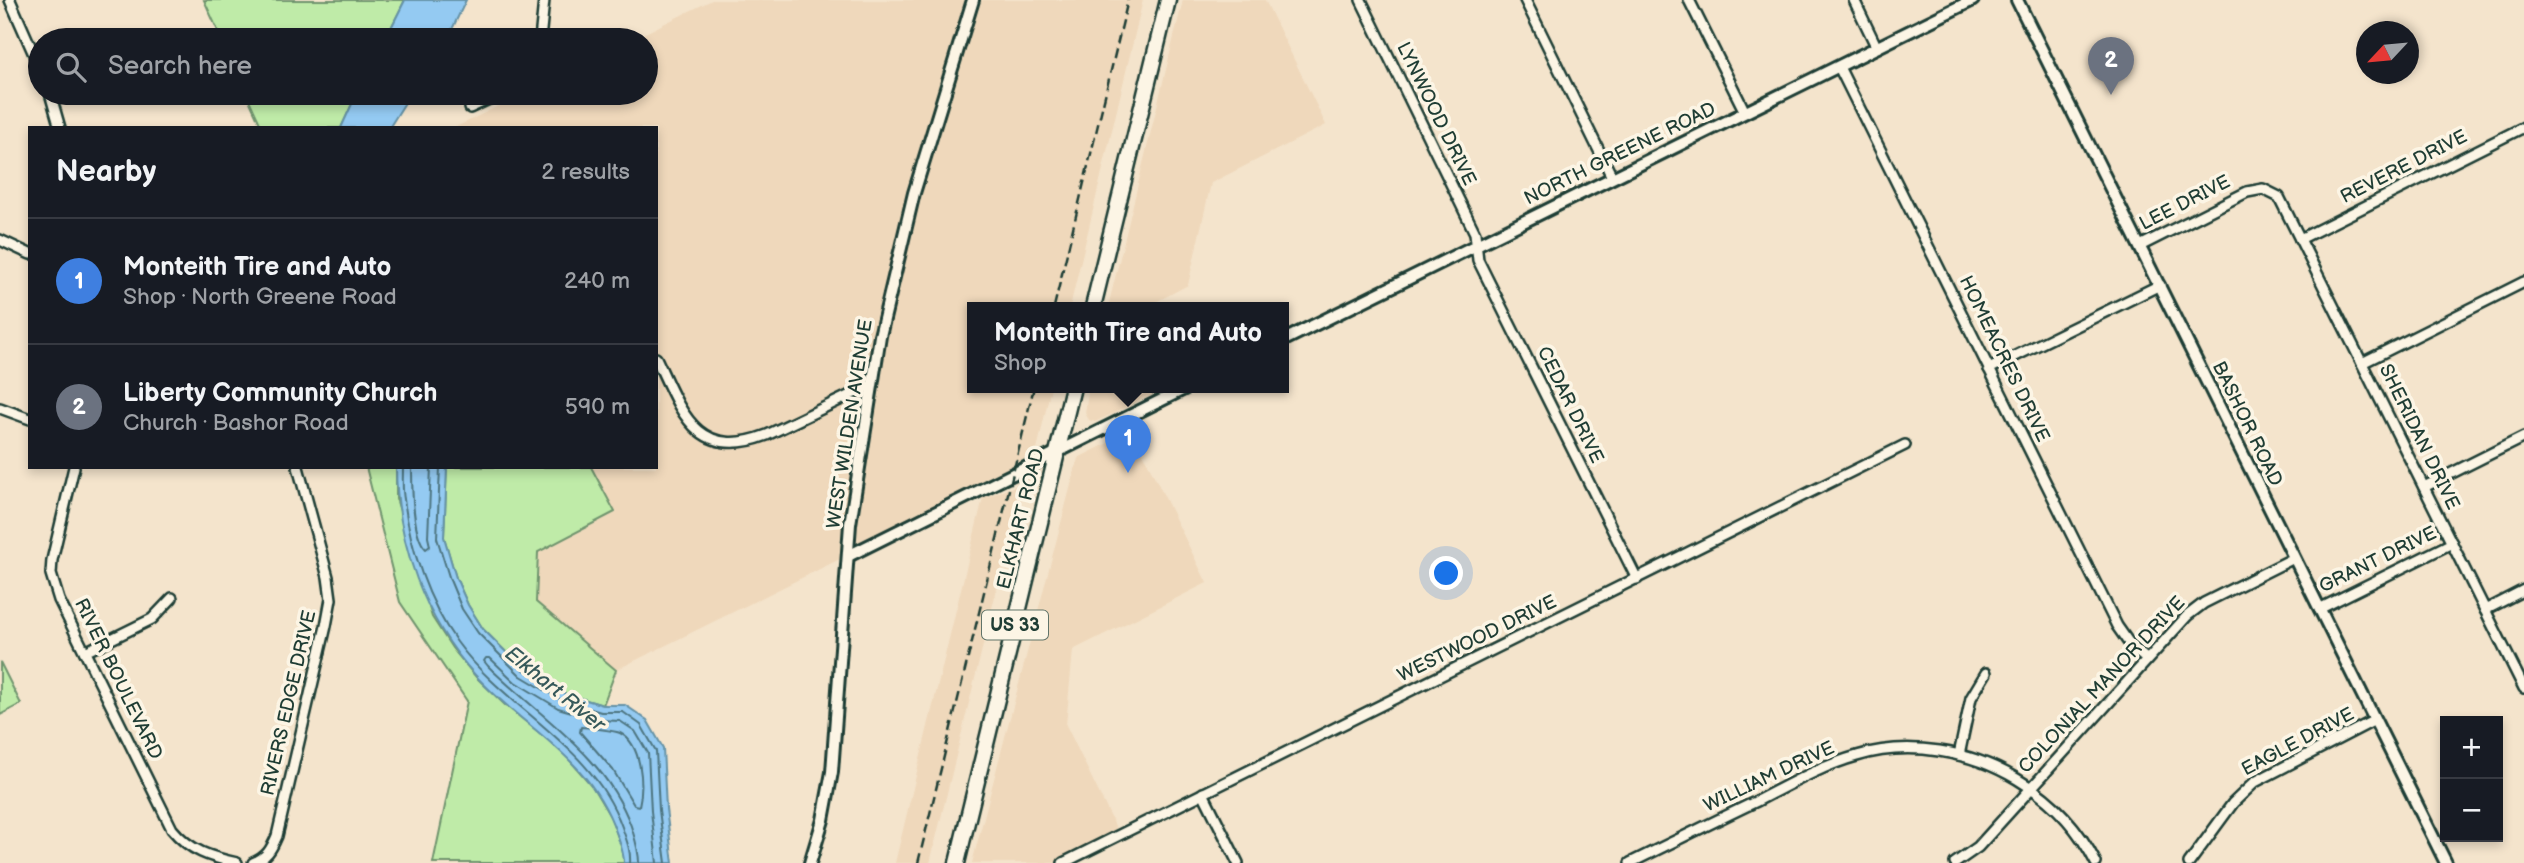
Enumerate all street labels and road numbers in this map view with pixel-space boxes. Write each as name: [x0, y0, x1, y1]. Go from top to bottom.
street label: LYNWOOD DRIVE: [1391, 39, 1481, 189]
street label: NORTH GREENE ROAD: [1520, 98, 1720, 210]
street label: REVERE DRIVE: [2337, 125, 2471, 209]
street label: LEE DRIVE: [2136, 170, 2234, 236]
street label: HOMEACRES DRIVE: [1954, 272, 2054, 446]
street label: WEST WILDEN AVENUE: [822, 318, 878, 530]
street label: CEDAR DRIVE: [1532, 343, 1608, 467]
street label: BASHOR ROAD: [2207, 358, 2287, 490]
street label: SHERIDAN DRIVE: [2374, 360, 2464, 514]
street label: ELKHART ROAD: [992, 446, 1050, 592]
street label: GRANT DRIVE: [2316, 522, 2440, 598]
street label: WESTWOOD DRIVE: [1394, 590, 1560, 688]
street label: COLONIAL MANOR DRIVE: [2014, 592, 2190, 778]
street label: RIVER BOULEVARD: [69, 595, 167, 763]
street label: RIVERS EDGE DRIVE: [256, 608, 322, 798]
road number: US 33: [982, 610, 1048, 640]
street label: EAGLE DRIVE: [2238, 703, 2358, 781]
street label: WILLIAM DRIVE: [1700, 737, 1838, 817]

